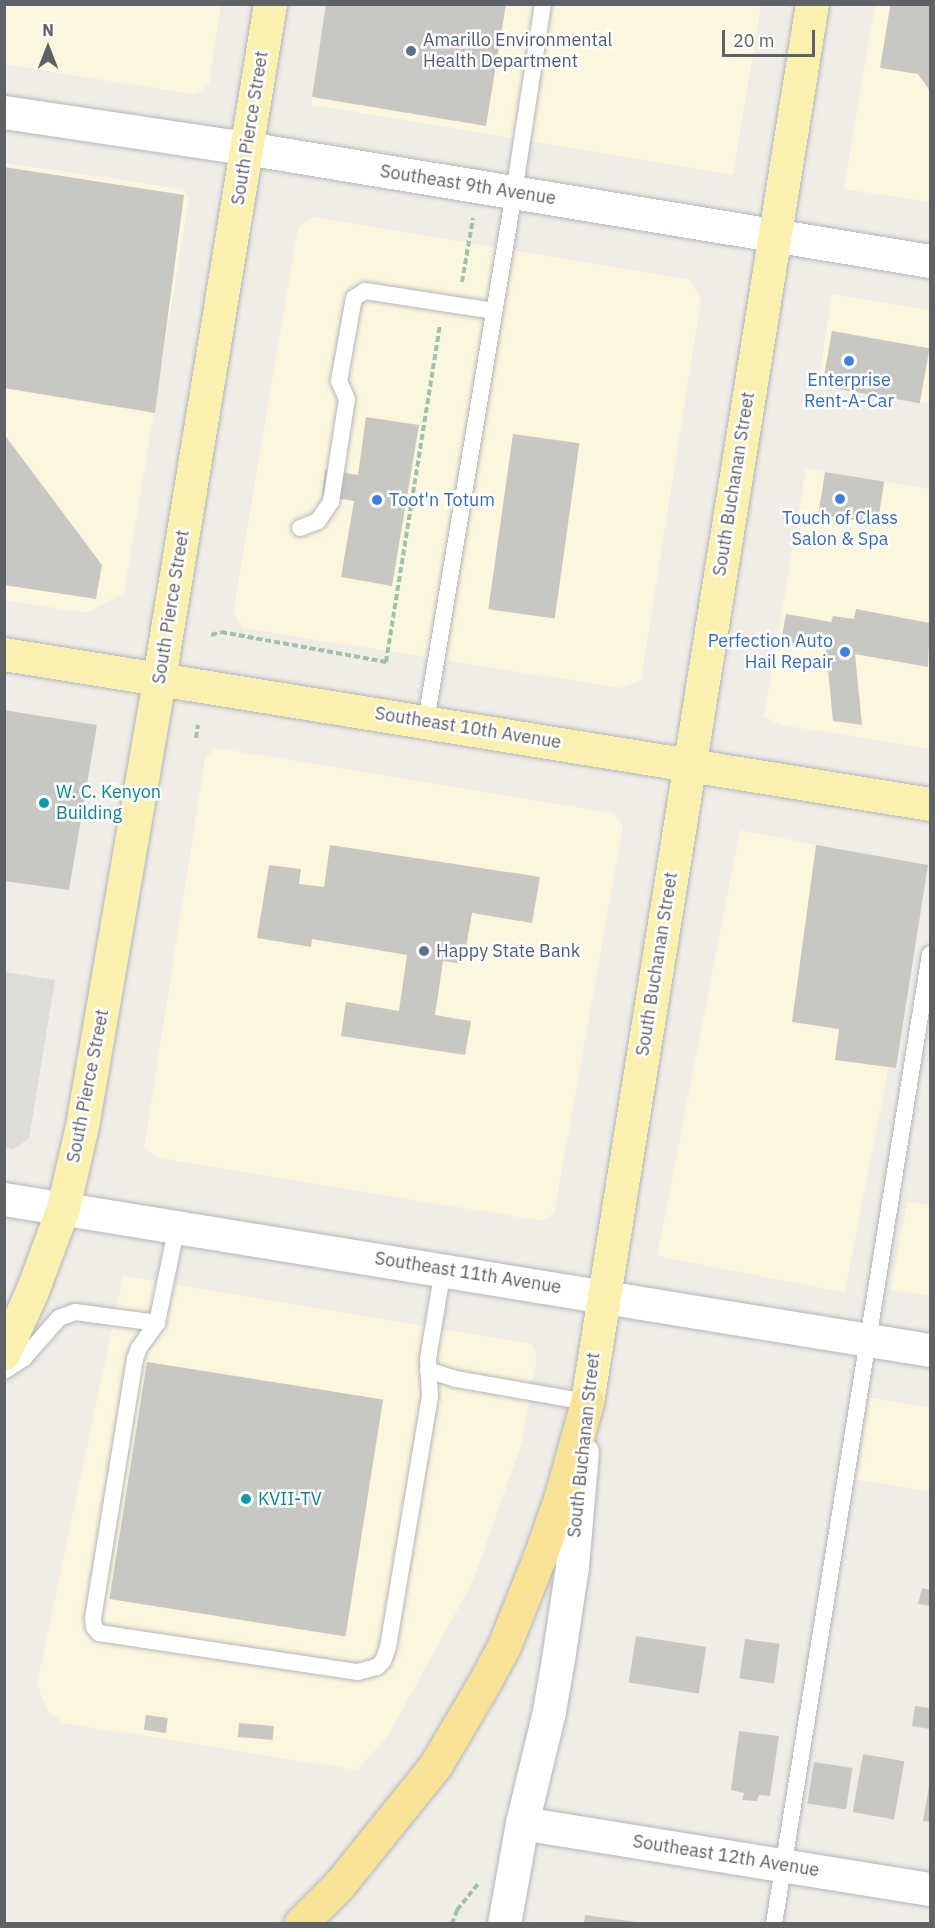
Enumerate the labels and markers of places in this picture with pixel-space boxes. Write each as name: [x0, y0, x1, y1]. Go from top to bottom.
place label: Amarillo Environmental Health Department: [423, 30, 612, 72]
marker: Amarillo Environmental Health Department: [404, 44, 418, 58]
marker: Enterprise Rent-A-Car: [842, 354, 856, 368]
place label: Enterprise Rent-A-Car: [804, 370, 894, 412]
place label: Toot'n Totum: [389, 489, 495, 511]
marker: Touch of Class Salon & Spa: [833, 492, 847, 506]
marker: Toot'n Totum: [370, 493, 384, 507]
place label: Touch of Class Salon & Spa: [782, 508, 898, 550]
place label: Perfection Auto Hail Repair: [708, 631, 833, 674]
marker: Perfection Auto Hail Repair: [838, 645, 852, 659]
place label: W. C. Kenyon Building: [56, 782, 161, 824]
marker: W. C. Kenyon Building: [37, 796, 51, 810]
place label: Happy State Bank: [436, 940, 580, 962]
marker: Happy State Bank: [417, 944, 431, 958]
place label: KVII-TV: [258, 1488, 322, 1510]
marker: KVII-TV: [239, 1492, 253, 1506]

